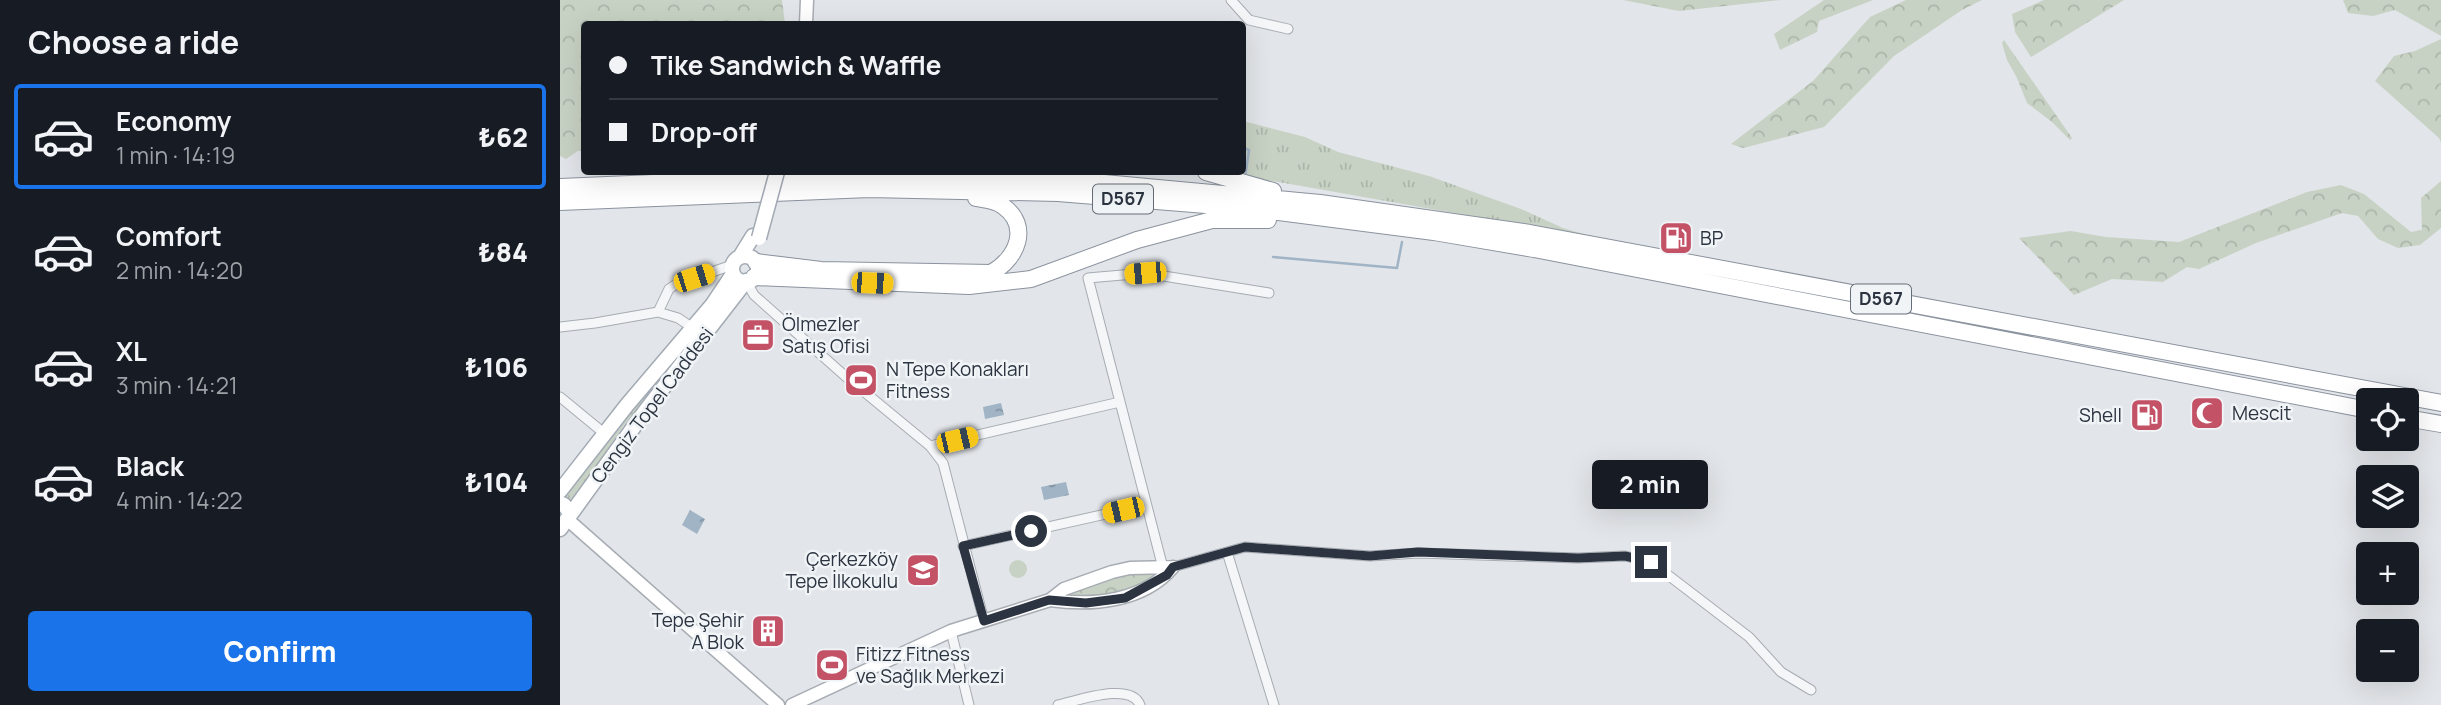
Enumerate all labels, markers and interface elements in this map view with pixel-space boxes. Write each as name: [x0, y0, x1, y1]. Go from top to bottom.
text: Choose a ride: [28, 20, 239, 64]
text: Tike Sandwich & Waffle: [651, 47, 941, 83]
text: Economy: [116, 103, 231, 139]
icon: car: [32, 105, 95, 168]
text: Drop-off: [651, 114, 757, 150]
text: ₺62: [479, 119, 528, 155]
text: 1 min · 14:19: [116, 139, 235, 171]
road number: D567: [1093, 184, 1153, 214]
text: Comfort: [116, 218, 222, 254]
fuel station icon: BP: [1657, 219, 1695, 257]
icon: car: [32, 220, 95, 283]
place label: BP: [1700, 225, 1723, 251]
text: ₺84: [478, 234, 528, 270]
text: 2 min · 14:20: [116, 254, 243, 286]
car: [1124, 261, 1167, 285]
car: [671, 262, 718, 294]
car: [851, 272, 894, 294]
road number: D567: [1851, 284, 1911, 314]
place label: Ölmezler Satış Ofisi: [782, 311, 870, 359]
office icon: Ölmezler Satış Ofisi: [739, 316, 777, 354]
street label: Cengiz Topel Caddesi: [585, 322, 719, 488]
text: XL: [116, 333, 147, 369]
icon: car: [32, 335, 95, 398]
text: ₺106: [465, 349, 528, 385]
place label: N Tepe Konakları Fitness: [886, 356, 1029, 404]
sports icon: N Tepe Konakları Fitness: [842, 361, 880, 399]
text: 3 min · 14:21: [116, 369, 238, 401]
map controls: [2356, 388, 2419, 682]
button: locate: [2356, 388, 2419, 451]
mosque icon: Mescit: [2188, 394, 2226, 432]
fuel station icon: Shell: [2128, 396, 2166, 434]
place label: Mescit: [2232, 400, 2291, 426]
place label: Shell: [2079, 402, 2122, 428]
car: [935, 425, 980, 455]
text: Black: [116, 448, 184, 484]
icon: car: [32, 450, 95, 513]
callout: 2 min: [1593, 461, 1709, 510]
text: ₺104: [465, 464, 528, 500]
button: layers: [2356, 465, 2419, 528]
text: 2 min: [1620, 468, 1681, 500]
text: 4 min · 14:22: [116, 484, 243, 516]
car: [1101, 495, 1146, 525]
route start: [1015, 515, 1047, 547]
button: +: [2356, 542, 2419, 605]
place label: Çerkezköy Tepe İlkokulu: [785, 546, 898, 594]
route end: [1635, 546, 1667, 578]
school or university icon: Çerkezköy Tepe İlkokulu: [904, 551, 942, 589]
place label: Tepe Şehir A Blok: [652, 607, 745, 655]
button: Confirm: [28, 611, 532, 691]
building icon: Tepe Şehir A Blok: [749, 612, 787, 650]
button: −: [2356, 619, 2419, 682]
place label: Fitizz Fitness ve Sağlık Merkezi: [856, 641, 1005, 689]
sports icon: Fitizz Fitness ve Sağlık Merkezi: [813, 646, 851, 684]

